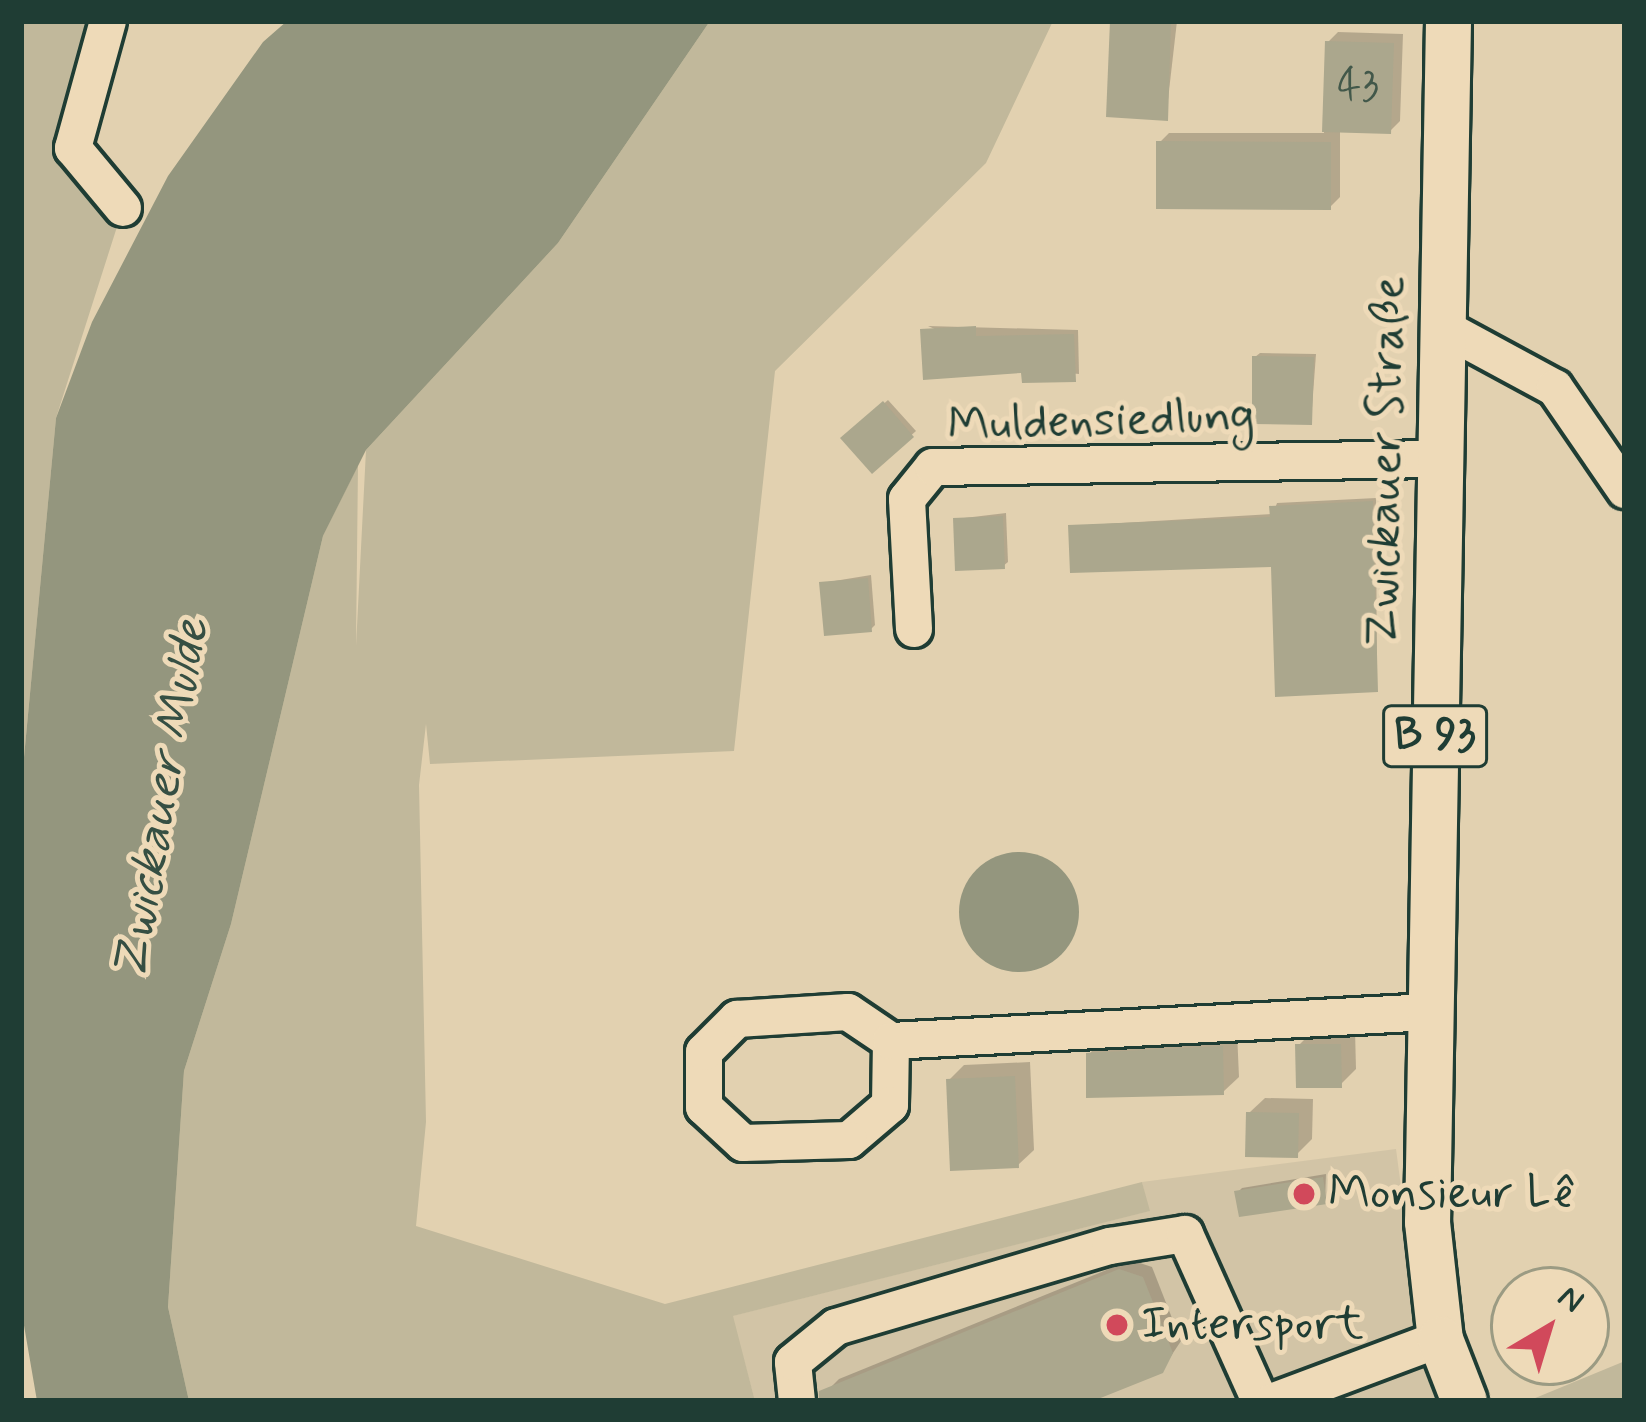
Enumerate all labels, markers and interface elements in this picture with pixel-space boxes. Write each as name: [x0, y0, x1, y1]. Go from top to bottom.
house number: 43: [1337, 62, 1379, 112]
street label: Zwickauer Straße: [1354, 276, 1418, 646]
street label: Muldensiedlung: [946, 387, 1256, 455]
water label: Zwickauer Mulde: [100, 610, 224, 988]
road number: B 93: [1381, 697, 1489, 775]
place label: Monsieur Lê: [1328, 1165, 1580, 1223]
marker: Monsieur Lê: [1291, 1181, 1317, 1207]
north arrow: [1490, 1266, 1610, 1386]
text: N: [1548, 1276, 1593, 1324]
place label: Intersport: [1141, 1296, 1364, 1354]
marker: Intersport: [1104, 1312, 1130, 1338]

